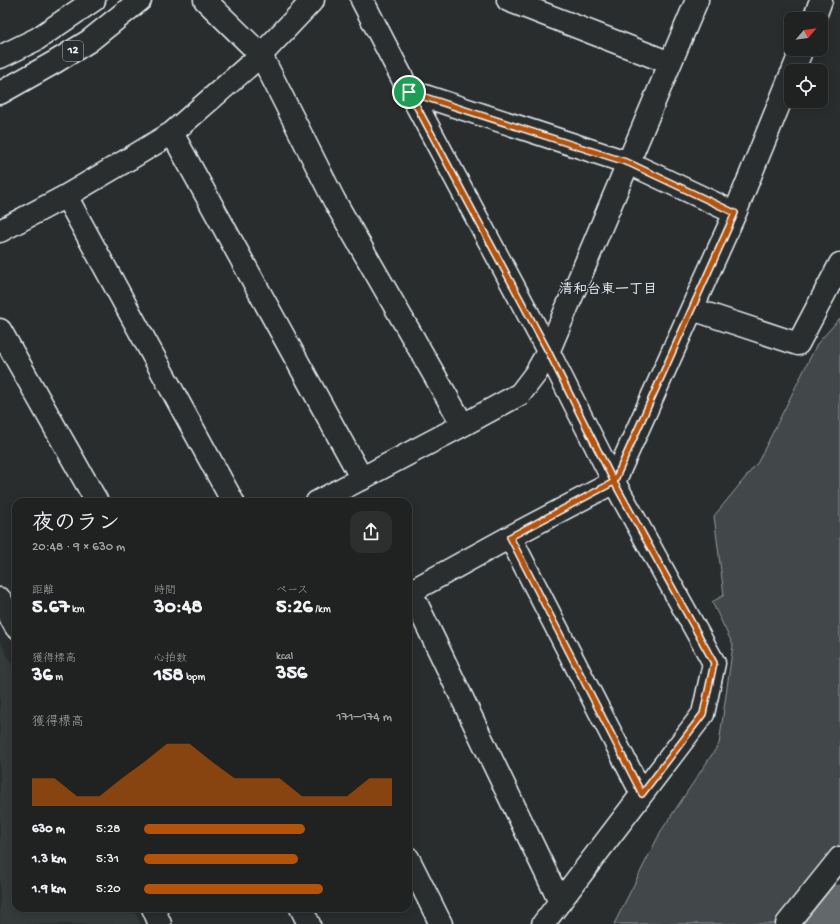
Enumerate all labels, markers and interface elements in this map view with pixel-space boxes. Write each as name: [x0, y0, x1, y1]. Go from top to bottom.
north arrow: [784, 12, 828, 56]
map controls: [784, 12, 828, 108]
road number: 12: [63, 41, 83, 61]
button: locate: [784, 64, 828, 108]
pin: [392, 75, 426, 109]
icon: arrive: [398, 81, 420, 103]
district label: 清和台東一丁目: [559, 282, 657, 299]
button: share: [350, 511, 392, 553]
text: 夜のラン: [32, 512, 120, 538]
text: 20:48 · 9 × 630 m: [32, 540, 125, 555]
text: 距離: [32, 585, 54, 597]
text: 時間: [154, 585, 176, 597]
text: ペース: [276, 585, 308, 597]
text: 5.67: [32, 597, 69, 620]
text: 30:48: [154, 597, 202, 620]
text: 5:26: [276, 597, 313, 620]
text: km: [69, 604, 85, 616]
text: /km: [313, 604, 331, 616]
text: kcal: [276, 651, 293, 663]
text: 獲得標高: [32, 653, 76, 665]
text: 心拍数: [154, 653, 187, 665]
text: 356: [276, 663, 307, 686]
text: 36: [32, 665, 53, 688]
text: 158: [154, 665, 184, 688]
text: m: [53, 672, 63, 684]
text: bpm: [184, 672, 205, 684]
text: 171–174 m: [336, 710, 392, 725]
text: 獲得標高: [32, 715, 84, 730]
text: 630 m: [32, 822, 65, 837]
text: 5:28: [96, 822, 120, 837]
text: 1.3 km: [32, 852, 66, 867]
text: 5:31: [96, 852, 119, 867]
text: 1.9 km: [32, 882, 66, 897]
text: 5:20: [96, 882, 121, 897]

